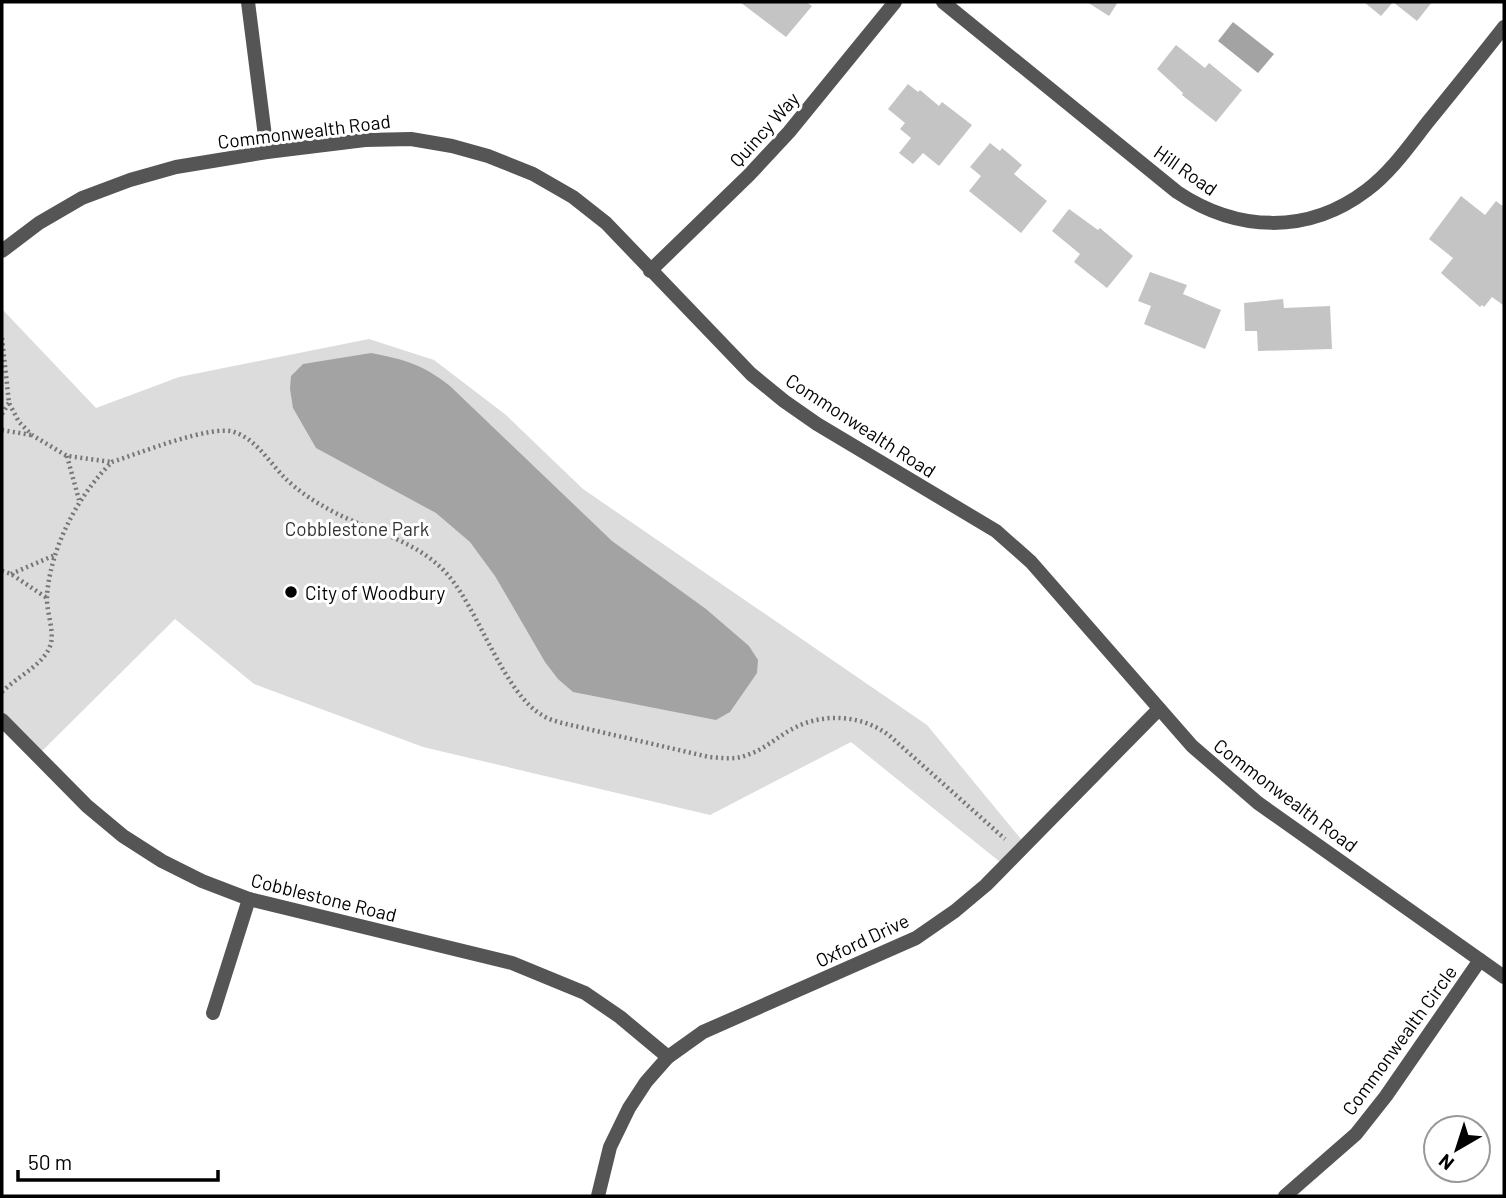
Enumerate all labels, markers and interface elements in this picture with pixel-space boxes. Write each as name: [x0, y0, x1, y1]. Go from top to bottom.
street label: Quincy Way: [724, 87, 804, 171]
street label: Commonwealth Road: [216, 109, 392, 153]
street label: Hill Road: [1150, 140, 1222, 200]
street label: Commonwealth Road: [782, 368, 940, 482]
park label: Cobblestone Park: [285, 517, 429, 540]
place label: City of Woodbury: [305, 581, 445, 604]
marker: City of Woodbury: [283, 584, 299, 600]
street label: Commonwealth Road: [1210, 733, 1362, 857]
street label: Cobblestone Road: [249, 868, 399, 926]
street label: Oxford Drive: [812, 908, 912, 972]
street label: Commonwealth Circle: [1337, 961, 1461, 1119]
north arrow: [1422, 1114, 1492, 1184]
scale bar: [18, 1138, 217, 1182]
text: 50 m: [28, 1149, 72, 1174]
text: N: [1434, 1150, 1458, 1176]

